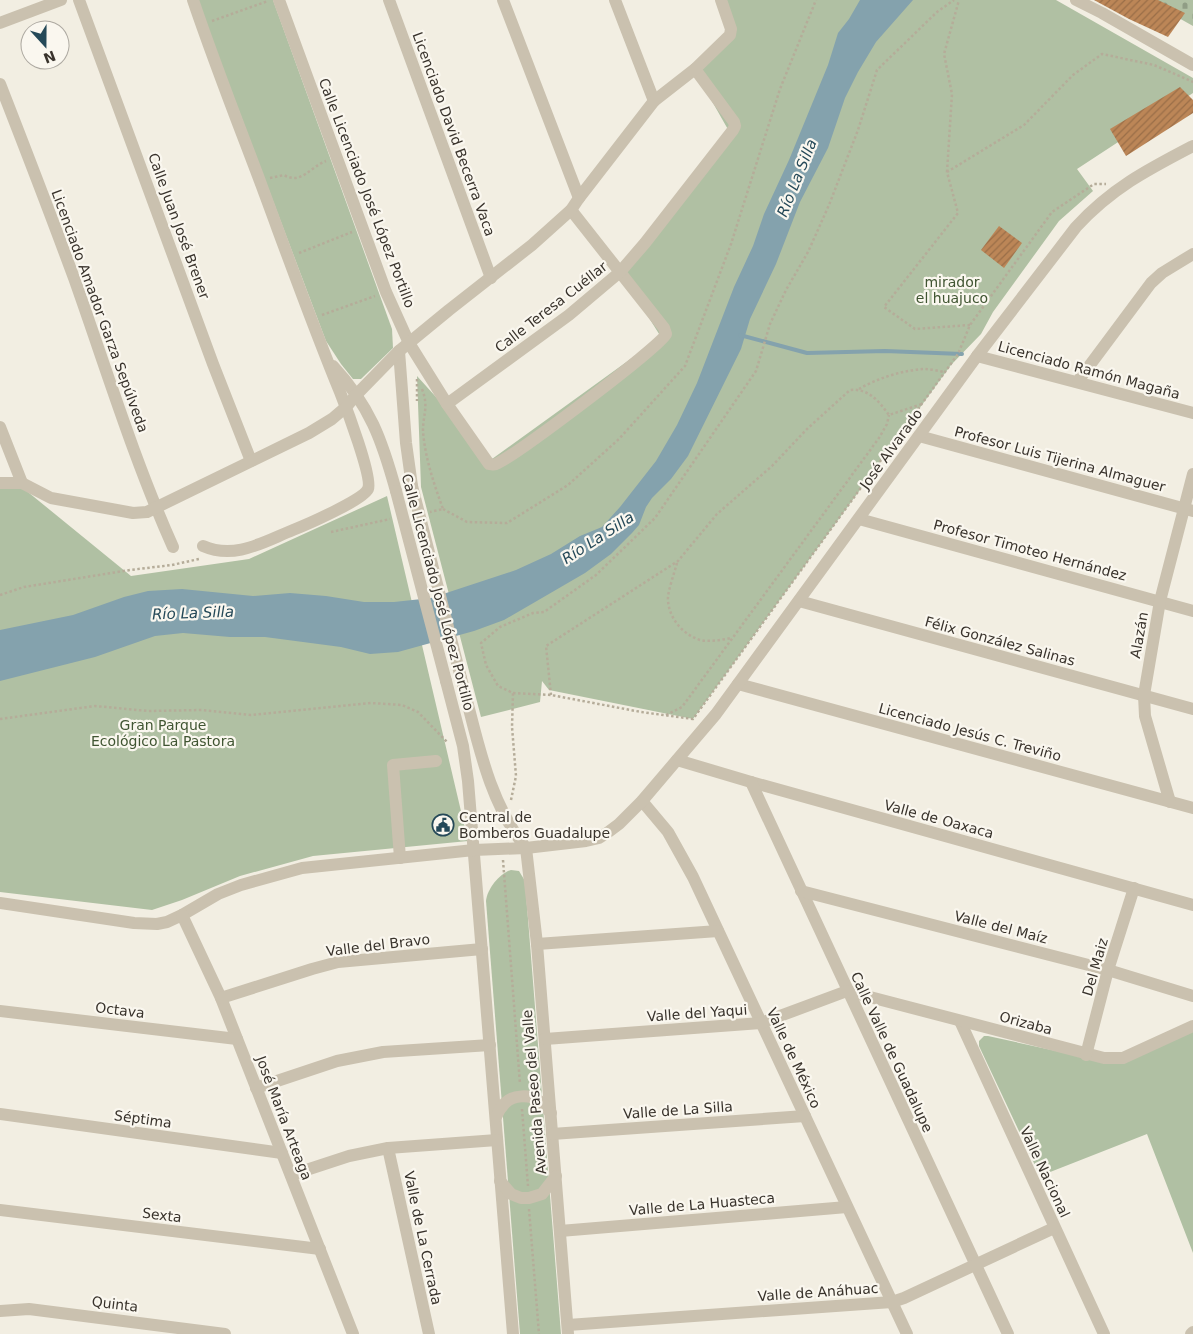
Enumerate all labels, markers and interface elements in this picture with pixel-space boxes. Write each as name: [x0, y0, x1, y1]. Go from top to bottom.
north arrow: [20, 20, 70, 70]
street label: Licenciado David Becerra Vaca: [410, 30, 498, 238]
text: N: [41, 48, 58, 67]
street label: Calle Licenciado José López Portillo: [316, 76, 418, 310]
water label: Río La Silla: [773, 137, 821, 219]
street label: Calle Juan José Brener: [145, 151, 213, 301]
street label: Licenciado Amador Garza Sepúlveda: [48, 187, 152, 435]
street label: Calle Teresa Cuéllar: [492, 258, 610, 356]
park label: mirador el huajuco: [916, 274, 988, 306]
street label: Licenciado Ramón Magaña: [996, 338, 1182, 402]
street label: José Alvarado: [856, 406, 925, 493]
street label: Profesor Luis Tijerina Almaguer: [953, 423, 1167, 495]
street label: Calle Licenciado José López Portillo: [399, 472, 477, 712]
water label: Río La Silla: [559, 508, 637, 568]
street label: Profesor Timoteo Hernández: [932, 517, 1128, 583]
water label: Río La Silla: [152, 603, 234, 623]
street label: Alazán: [1127, 611, 1151, 659]
street label: Félix González Salinas: [923, 613, 1077, 669]
street label: Licenciado Jesús C. Treviño: [877, 700, 1063, 764]
park label: Gran Parque Ecológico La Pastora: [91, 717, 235, 749]
street label: Valle de Oaxaca: [883, 797, 995, 841]
place label: Central de Bomberos Guadalupe: [459, 809, 610, 841]
public building icon: Central de Bomberos Guadalupe: [431, 813, 455, 837]
street label: Valle del Maíz: [953, 908, 1049, 946]
street label: Valle del Bravo: [325, 931, 431, 959]
street label: Del Maiz: [1079, 936, 1111, 998]
street label: Calle Valle de Guadalupe: [848, 969, 936, 1135]
street label: Octava: [94, 999, 146, 1021]
street label: Valle del Yaqui: [646, 1002, 748, 1024]
street label: Valle de México: [764, 1005, 824, 1111]
street label: Orizaba: [998, 1008, 1054, 1038]
street label: Avenida Paseo del Valle: [519, 1009, 549, 1175]
street label: José María Arteaga: [253, 1053, 315, 1182]
street label: Valle de La Silla: [623, 1098, 733, 1122]
street label: Séptima: [113, 1107, 173, 1131]
street label: Valle Nacional: [1017, 1124, 1073, 1220]
street label: Valle de La Cerrada: [401, 1170, 445, 1306]
street label: Valle de La Huasteca: [628, 1190, 776, 1218]
street label: Sexta: [141, 1205, 183, 1225]
street label: Valle de Anáhuac: [757, 1280, 879, 1304]
street label: Quinta: [91, 1293, 139, 1315]

